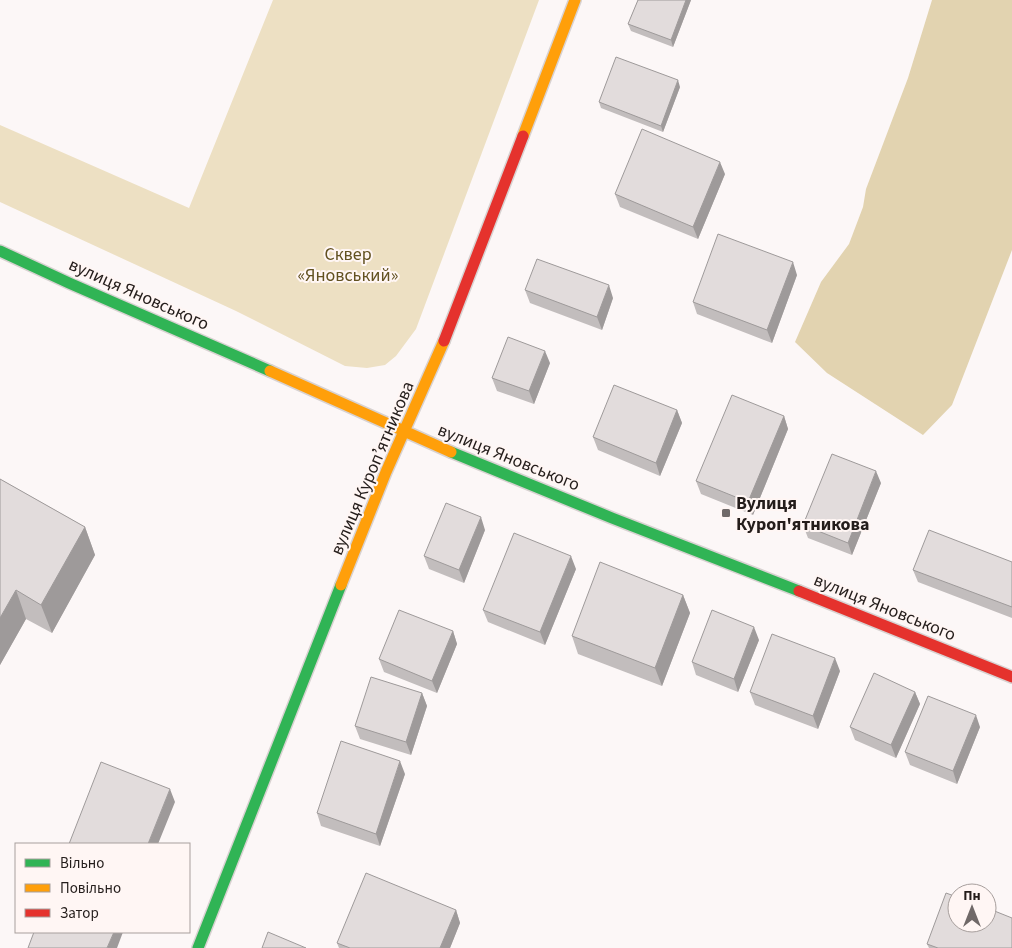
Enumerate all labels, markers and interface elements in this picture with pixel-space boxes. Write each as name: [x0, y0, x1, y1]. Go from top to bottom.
park label: Сквер «Яновський»: [298, 242, 398, 288]
street label: вулиця Яновського: [65, 252, 213, 337]
street label: вулиця Куропʼятникова: [324, 377, 420, 559]
street label: вулиця Яновського: [434, 418, 584, 497]
place label: Вулиця Куроп'ятникова: [736, 491, 870, 537]
marker: Вулиця Куроп'ятникова: [720, 507, 732, 519]
street label: вулиця Яновського: [810, 568, 960, 647]
legend: [15, 843, 190, 933]
text: Вільно: [60, 853, 104, 874]
text: Повільно: [60, 878, 121, 899]
north arrow: [947, 883, 997, 933]
text: Пн: [963, 886, 981, 906]
text: Затор: [60, 903, 99, 924]

